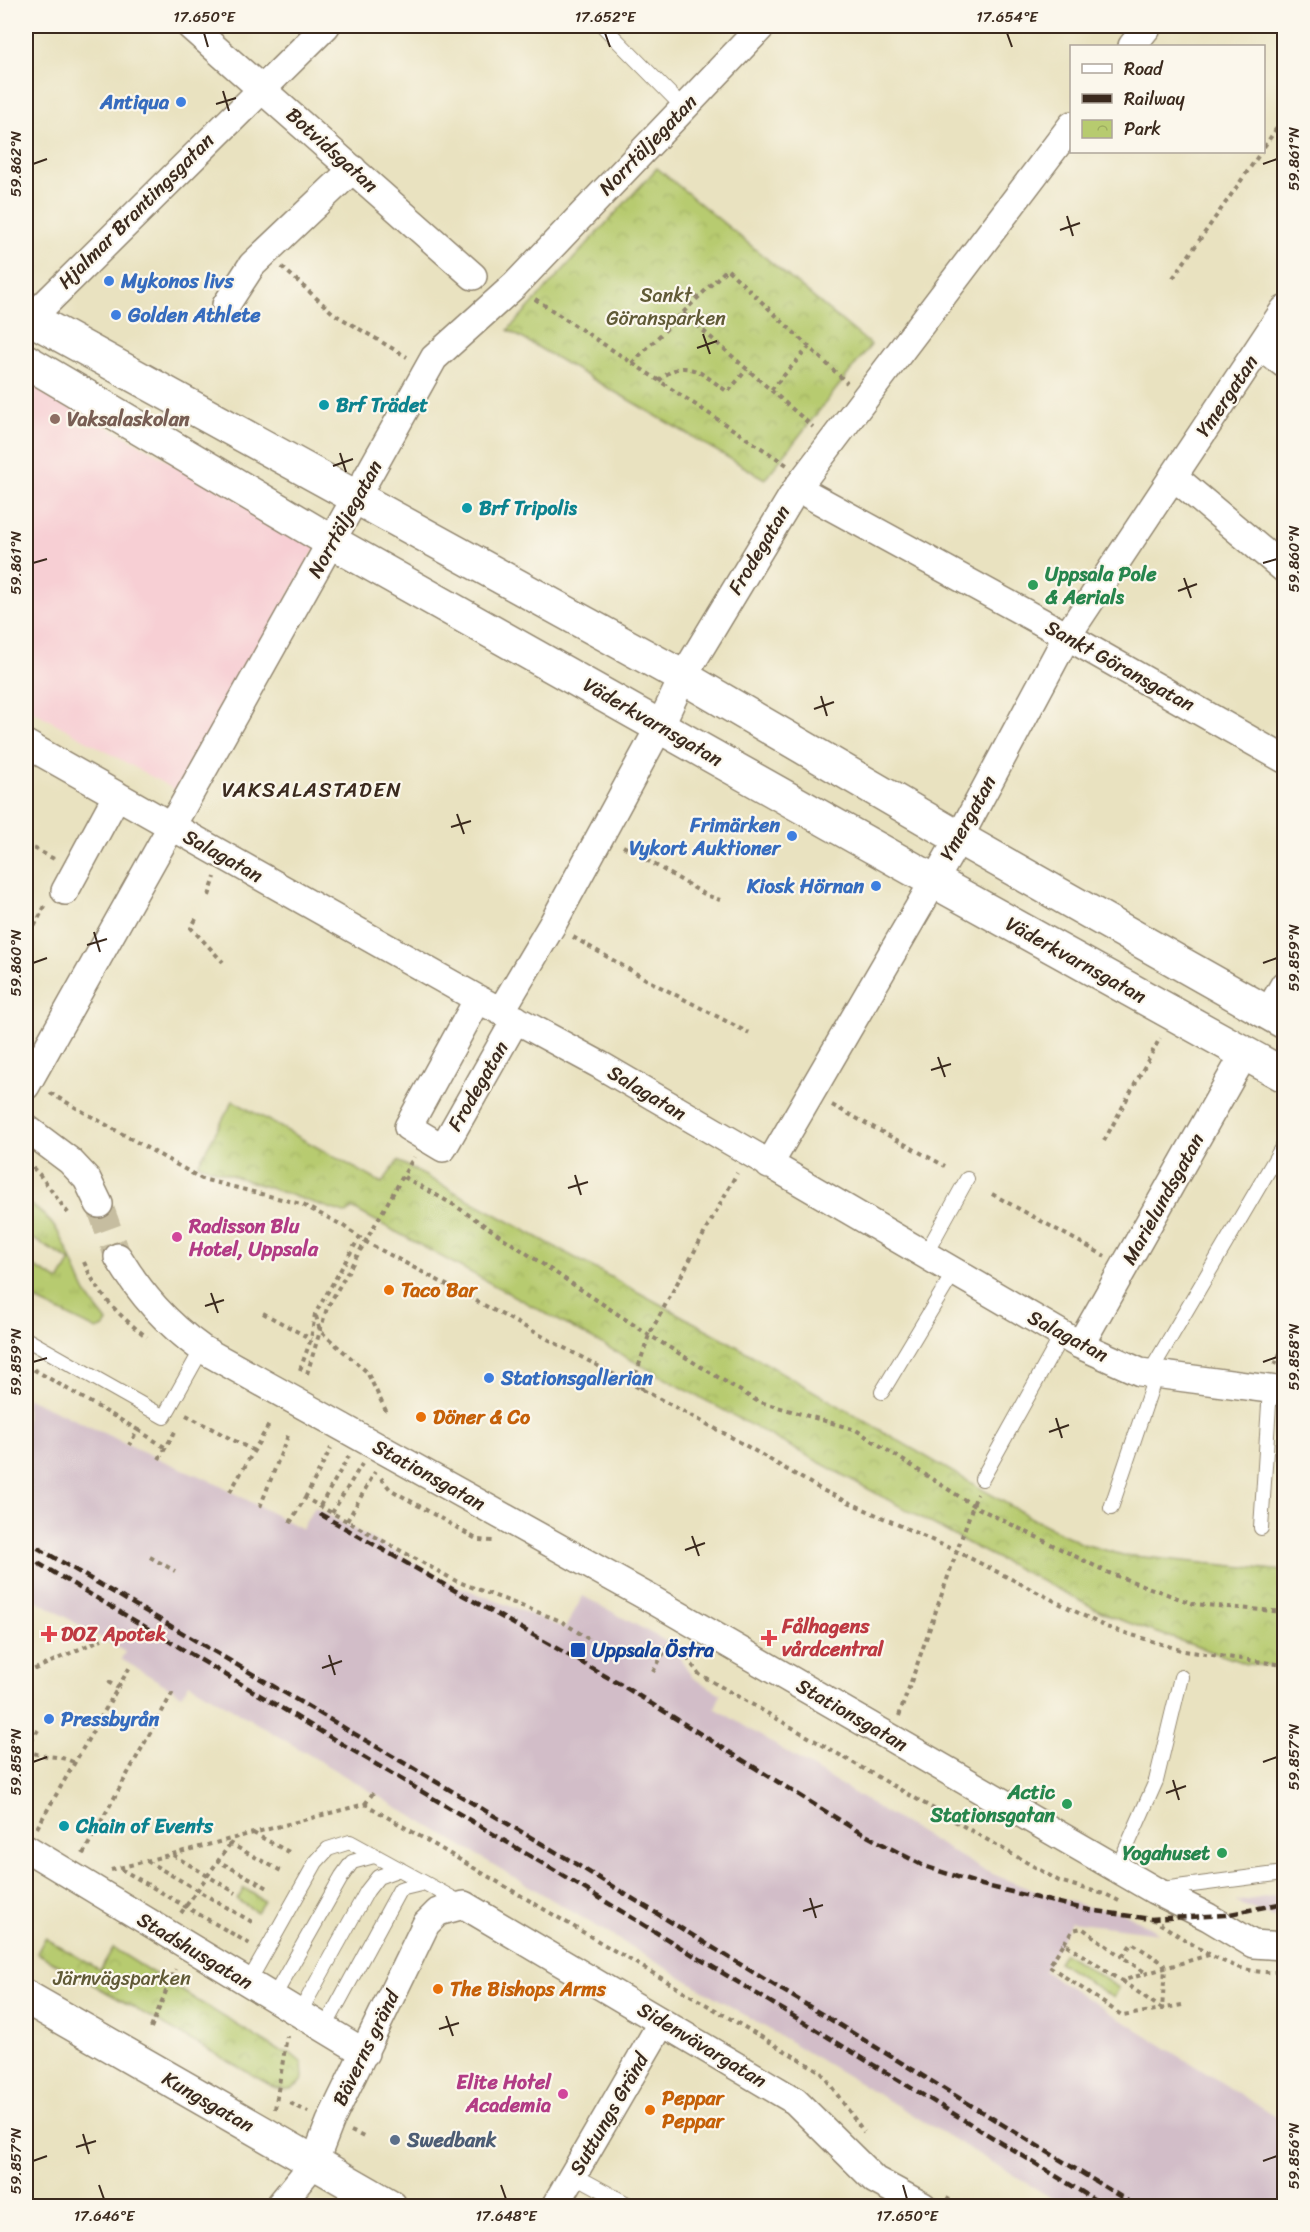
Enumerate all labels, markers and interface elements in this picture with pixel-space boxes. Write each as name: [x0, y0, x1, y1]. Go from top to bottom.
text: 17.650°E: [173, 4, 236, 30]
text: 17.652°E: [575, 4, 637, 30]
text: 17.654°E: [976, 4, 1039, 30]
legend: [1070, 45, 1265, 153]
text: Road: [1124, 53, 1164, 85]
text: Railway: [1124, 83, 1186, 115]
place label: Antiqua: [99, 85, 170, 120]
street label: Norrtäljegatan: [590, 86, 706, 204]
marker: Antiqua: [174, 95, 188, 109]
street label: Botvidsgatan: [278, 98, 387, 202]
text: Park: [1124, 113, 1161, 145]
street label: Hjalmar Brantingsgatan: [49, 124, 223, 298]
text: 59.861°N: [1281, 127, 1307, 191]
text: 59.862°N: [3, 130, 29, 197]
place label: Mykonos livs: [120, 264, 234, 299]
marker: Mykonos livs: [102, 274, 116, 288]
park label: Sankt Göransparken: [606, 278, 726, 336]
place label: Golden Athlete: [127, 298, 261, 333]
marker: Golden Athlete: [109, 308, 123, 322]
street label: Ymergatan: [1186, 347, 1268, 445]
place label: Brf Trädet: [336, 388, 428, 423]
marker: Brf Trädet: [317, 398, 331, 412]
place label: Vaksalaskolan: [67, 402, 190, 437]
marker: Vaksalaskolan: [48, 412, 62, 426]
street label: Norrtäljegatan: [298, 453, 392, 585]
place label: Brf Tripolis: [479, 491, 578, 526]
street label: Frodegatan: [718, 498, 800, 602]
marker: Brf Tripolis: [460, 501, 474, 515]
text: 59.860°N: [1281, 525, 1307, 592]
text: 59.861°N: [3, 531, 29, 595]
place label: Uppsala Pole & Aerials: [1045, 557, 1157, 615]
marker: Uppsala Pole & Aerials: [1026, 578, 1040, 592]
street label: Sankt Göransgatan: [1039, 610, 1202, 722]
street label: Väderkvarnsgatan: [576, 668, 730, 776]
street label: Ymergatan: [930, 768, 1006, 867]
district label: VAKSALASTADEN: [222, 771, 402, 809]
place label: Frimärken Vykort Auktioner: [629, 808, 782, 866]
street label: Salagatan: [176, 820, 270, 893]
marker: Frimärken Vykort Auktioner: [785, 829, 799, 843]
place label: Kiosk Hörnan: [746, 869, 864, 904]
marker: Kiosk Hörnan: [869, 879, 883, 893]
street label: Väderkvarnsgatan: [999, 907, 1153, 1013]
text: 59.859°N: [1281, 924, 1307, 992]
text: 59.860°N: [3, 929, 29, 996]
street label: Frodegatan: [438, 1034, 518, 1138]
street label: Salagatan: [601, 1055, 694, 1131]
street label: Marielundsgatan: [1112, 1126, 1214, 1272]
place label: Radisson Blu Hotel, Uppsala: [188, 1209, 319, 1267]
marker: Radisson Blu Hotel, Uppsala: [170, 1230, 184, 1244]
place label: Taco Bar: [401, 1273, 479, 1308]
marker: Taco Bar: [382, 1283, 396, 1297]
street label: Salagatan: [1021, 1300, 1115, 1372]
text: 59.858°N: [1281, 1323, 1307, 1390]
text: 59.859°N: [3, 1328, 29, 1396]
place label: Stationsgallerian: [500, 1361, 653, 1396]
marker: Stationsgallerian: [482, 1371, 496, 1385]
place label: Döner & Co: [433, 1400, 531, 1435]
marker: Döner & Co: [414, 1410, 428, 1424]
street label: Stationsgatan: [366, 1429, 492, 1521]
place label: Fålhagens vårdcentral: [781, 1609, 884, 1667]
place label: DOZ Apotek: [61, 1617, 166, 1652]
marker: DOZ Apotek: [42, 1627, 56, 1641]
marker: Fålhagens vårdcentral: [760, 1629, 778, 1647]
place label: Uppsala Östra: [592, 1633, 715, 1668]
marker: Uppsala Östra: [569, 1641, 587, 1659]
street label: Stationsgatan: [789, 1669, 915, 1761]
place label: Pressbyrån: [61, 1702, 160, 1737]
marker: Pressbyrån: [42, 1712, 56, 1726]
text: 59.857°N: [1281, 1723, 1307, 1790]
text: 59.858°N: [3, 1728, 29, 1795]
place label: Actic Stationsgatan: [929, 1775, 1056, 1833]
marker: Actic Stationsgatan: [1060, 1797, 1074, 1811]
place label: Chain of Events: [75, 1809, 214, 1844]
marker: Chain of Events: [57, 1819, 71, 1833]
place label: Yogahuset: [1122, 1836, 1210, 1871]
marker: Yogahuset: [1215, 1846, 1229, 1860]
street label: Stadshusgatan: [130, 1902, 260, 2000]
park label: Järnvägsparken: [52, 1961, 191, 1996]
place label: The Bishops Arms: [450, 1972, 607, 2007]
marker: The Bishops Arms: [431, 1982, 445, 1996]
street label: Bäverns gränd: [323, 1983, 410, 2112]
street label: Sidenvävargatan: [630, 1992, 774, 2098]
street label: Suttungs Gränd: [560, 2045, 659, 2182]
street label: Kungsgatan: [155, 2061, 261, 2143]
place label: Elite Hotel Academia: [456, 2065, 552, 2123]
place label: Peppar Peppar: [662, 2081, 726, 2139]
marker: Elite Hotel Academia: [556, 2087, 570, 2101]
marker: Peppar Peppar: [643, 2103, 657, 2117]
text: 59.856°N: [1281, 2122, 1307, 2189]
place label: Swedbank: [406, 2123, 497, 2158]
text: 59.857°N: [3, 2127, 29, 2194]
marker: Swedbank: [388, 2133, 402, 2147]
text: 17.646°E: [74, 2203, 136, 2229]
text: 17.648°E: [475, 2203, 538, 2229]
text: 17.650°E: [876, 2203, 939, 2229]

